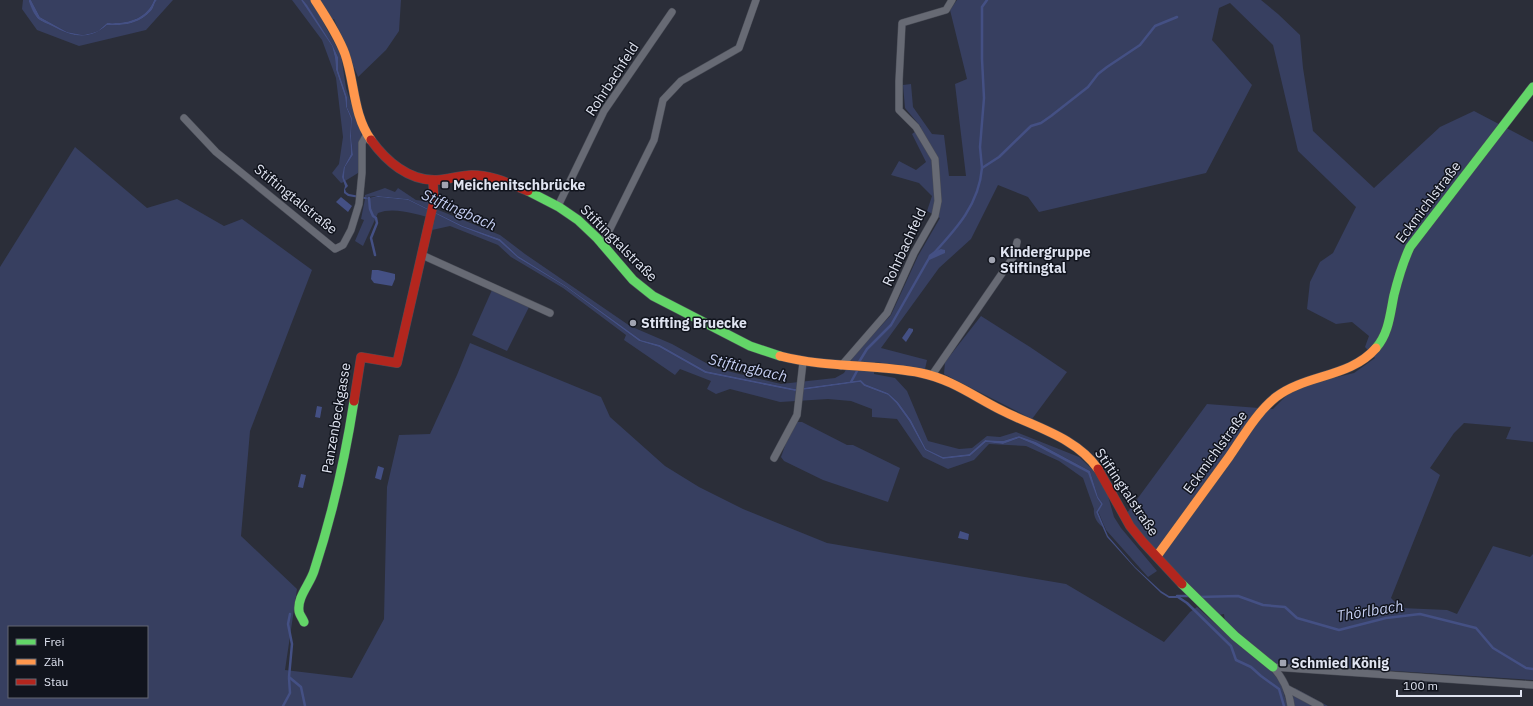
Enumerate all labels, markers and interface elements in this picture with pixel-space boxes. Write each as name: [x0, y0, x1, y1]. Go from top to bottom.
street label: Rohrbachfeld: [581, 39, 643, 119]
street label: Eckmichlstraße: [1391, 157, 1465, 246]
street label: Stiftingtalstraße: [251, 160, 341, 238]
place label: Meichenitschbrücke: [453, 176, 586, 194]
marker: Meichenitschbrücke: [440, 180, 450, 190]
water label: Stiftingbach: [419, 185, 500, 235]
street label: Stiftingtalstraße: [577, 201, 662, 286]
street label: Rohrbachfeld: [878, 205, 930, 289]
place label: Kindergruppe Stiftingtal: [1000, 243, 1091, 277]
marker: Kindergruppe Stiftingtal: [987, 255, 997, 265]
place label: Stifting Bruecke: [641, 314, 747, 332]
marker: Stifting Bruecke: [628, 318, 638, 328]
water label: Stiftingbach: [707, 349, 789, 386]
street label: Panzenbeckgasse: [317, 361, 355, 475]
street label: Eckmichlstraße: [1179, 407, 1251, 497]
street label: Stiftingtalstraße: [1091, 445, 1163, 540]
water label: Thörlbach: [1335, 596, 1405, 625]
legend: [8, 626, 148, 698]
text: Frei: [44, 634, 64, 649]
text: Zäh: [44, 654, 64, 669]
place label: Schmied König: [1291, 654, 1389, 672]
marker: Schmied König: [1278, 658, 1288, 668]
scale bar: [1397, 672, 1521, 698]
text: Stau: [44, 674, 68, 689]
text: 100 m: [1403, 678, 1438, 693]

